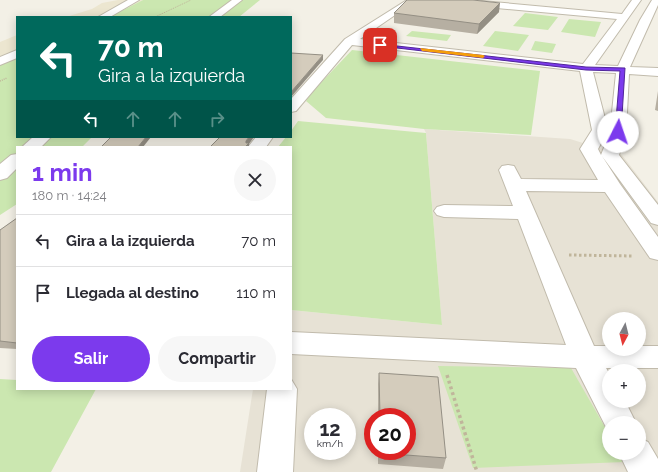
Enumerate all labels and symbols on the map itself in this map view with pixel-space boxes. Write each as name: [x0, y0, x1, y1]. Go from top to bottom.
pin: [363, 28, 397, 62]
position arrow: [597, 111, 639, 153]
north arrow: [602, 312, 646, 356]
speed limit sign: 20: [364, 408, 416, 460]

